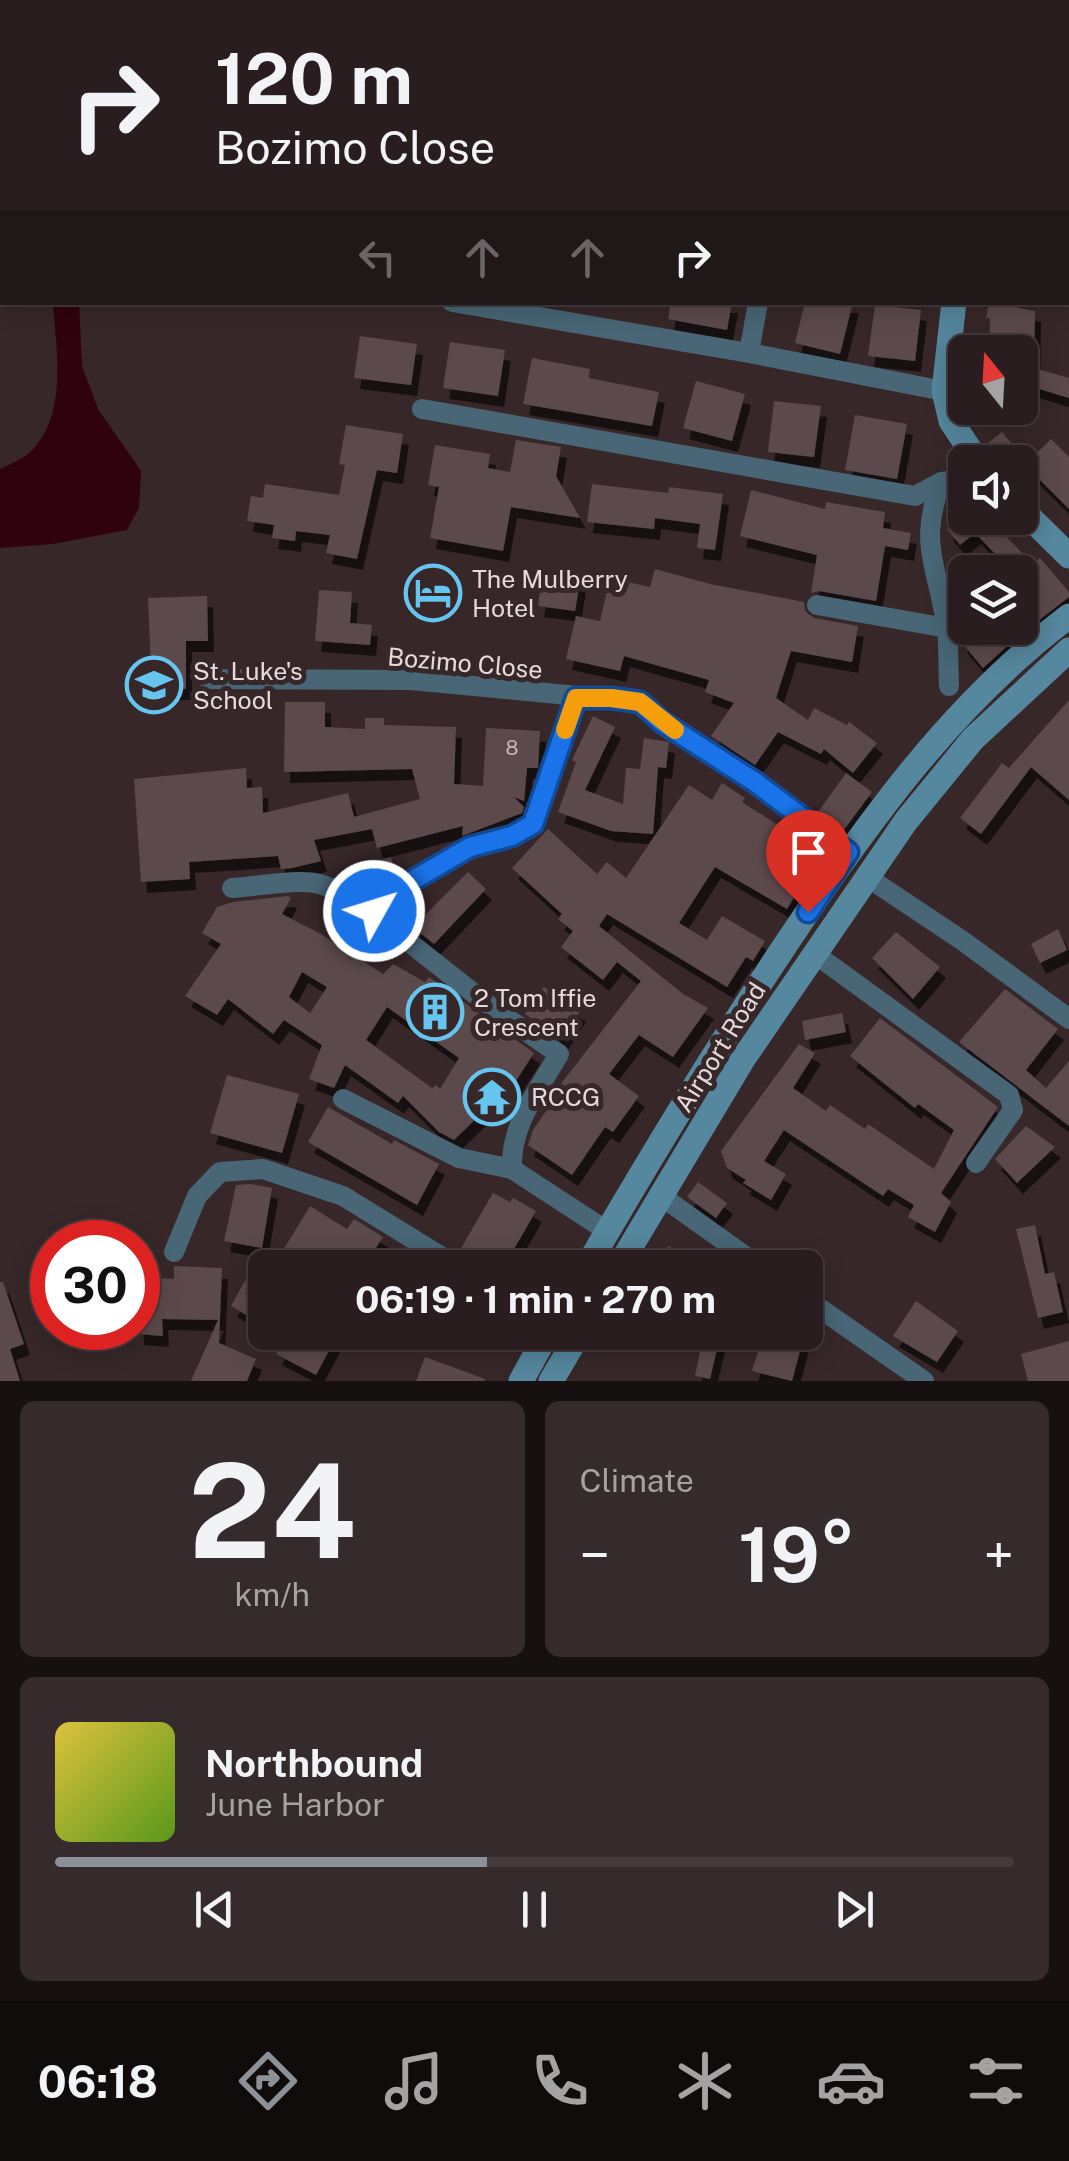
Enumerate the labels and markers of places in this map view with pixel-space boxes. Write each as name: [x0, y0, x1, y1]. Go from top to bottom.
hotel icon: The Mulberry Hotel: [403, 563, 463, 623]
place label: The Mulberry Hotel: [472, 564, 628, 623]
school or university icon: St. Luke's School: [124, 655, 184, 715]
place label: St. Luke's School: [193, 656, 303, 715]
pin: [766, 810, 851, 913]
building icon: 2 Tom Iffie Crescent: [405, 982, 465, 1042]
place label: 2 Tom Iffie Crescent: [474, 983, 596, 1042]
temple icon: RCCG: [462, 1067, 522, 1127]
place label: RCCG: [531, 1082, 600, 1112]

